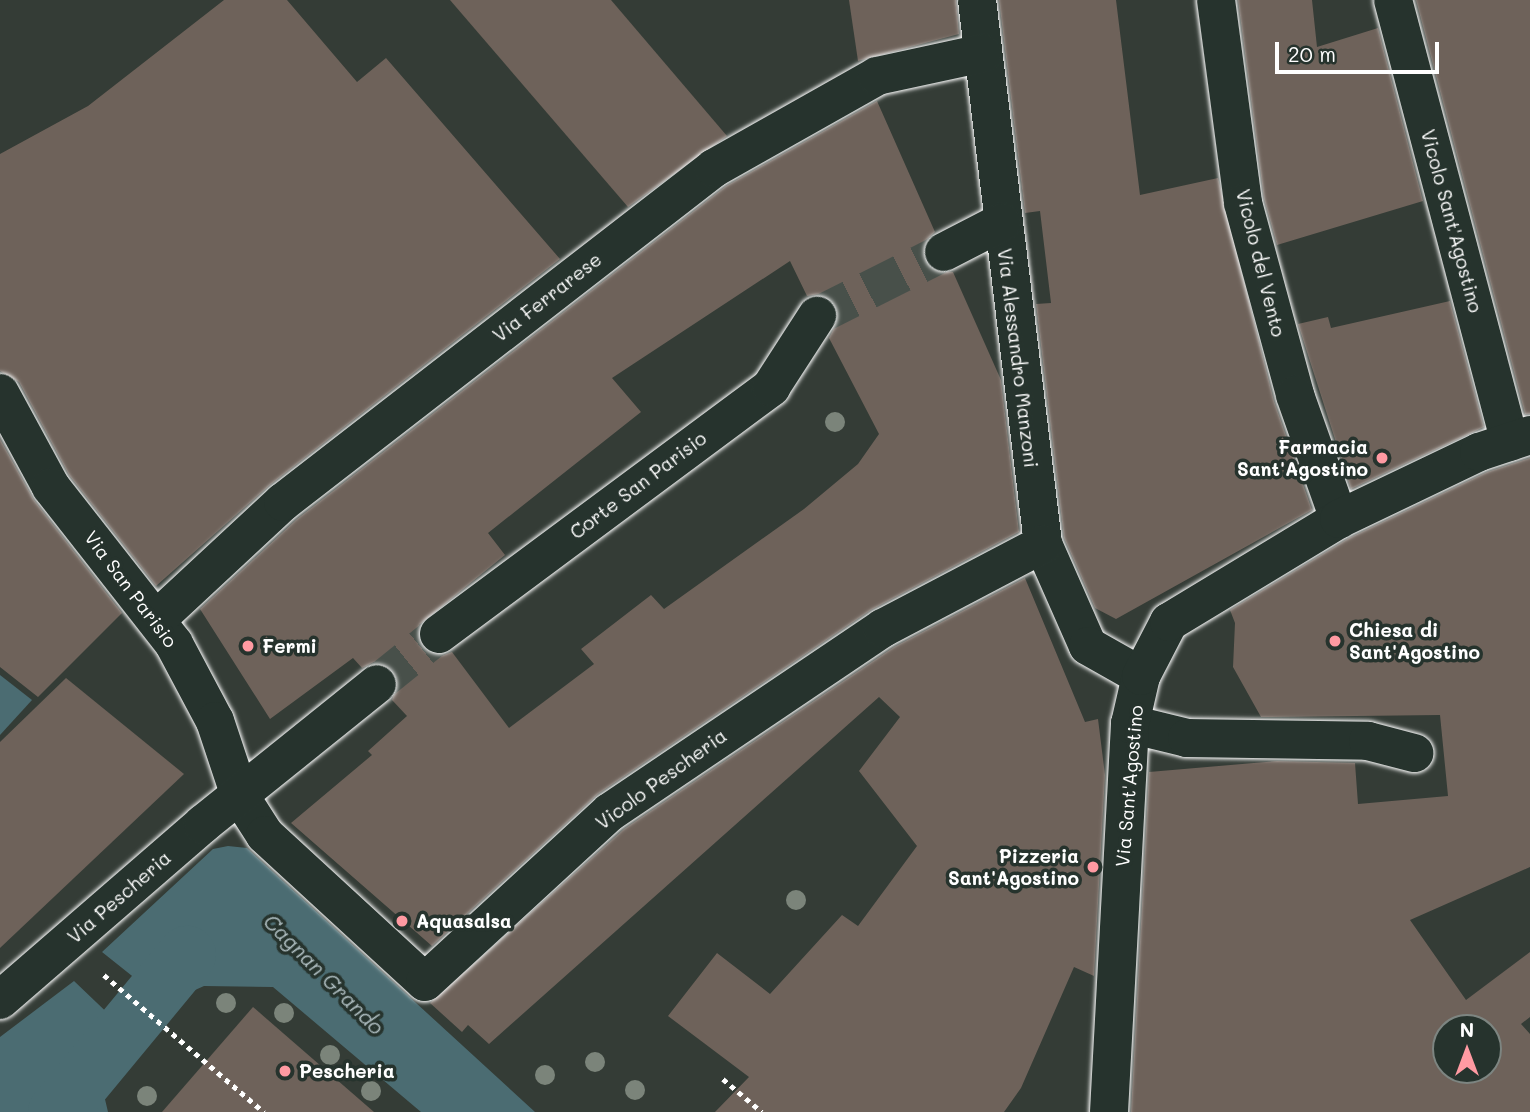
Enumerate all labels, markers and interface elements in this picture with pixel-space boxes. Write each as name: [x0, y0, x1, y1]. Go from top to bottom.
scale bar: [1278, 28, 1442, 72]
text: 20 m: [1288, 40, 1336, 67]
street label: Vicolo Sant'Agostino: [1417, 127, 1487, 315]
street label: Vicolo del Vento: [1232, 187, 1290, 339]
street label: Via Alessandro Manzoni: [993, 247, 1043, 469]
street label: Via Ferrarese: [488, 248, 606, 346]
street label: Corte San Parisio: [565, 426, 711, 544]
place label: Farmacia Sant'Agostino: [1237, 436, 1368, 480]
marker: Farmacia Sant'Agostino: [1374, 450, 1390, 466]
street label: Via San Parisio: [80, 526, 182, 652]
place label: Chiesa di Sant'Agostino: [1349, 619, 1480, 663]
marker: Chiesa di Sant'Agostino: [1327, 633, 1343, 649]
place label: Fermi: [262, 635, 317, 657]
marker: Fermi: [240, 638, 256, 654]
street label: Via Sant'Agostino: [1111, 704, 1147, 868]
street label: Vicolo Pescheria: [591, 724, 731, 834]
place label: Pizzeria Sant'Agostino: [948, 845, 1079, 889]
street label: Via Pescheria: [63, 846, 175, 948]
marker: Pizzeria Sant'Agostino: [1085, 859, 1101, 875]
water label: Cagnan Grando: [259, 909, 389, 1039]
place label: Aquasalsa: [416, 910, 512, 932]
marker: Aquasalsa: [394, 913, 410, 929]
north arrow: [1432, 1014, 1502, 1084]
text: N: [1460, 1017, 1474, 1042]
place label: Pescheria: [299, 1060, 395, 1082]
marker: Pescheria: [277, 1063, 293, 1079]

